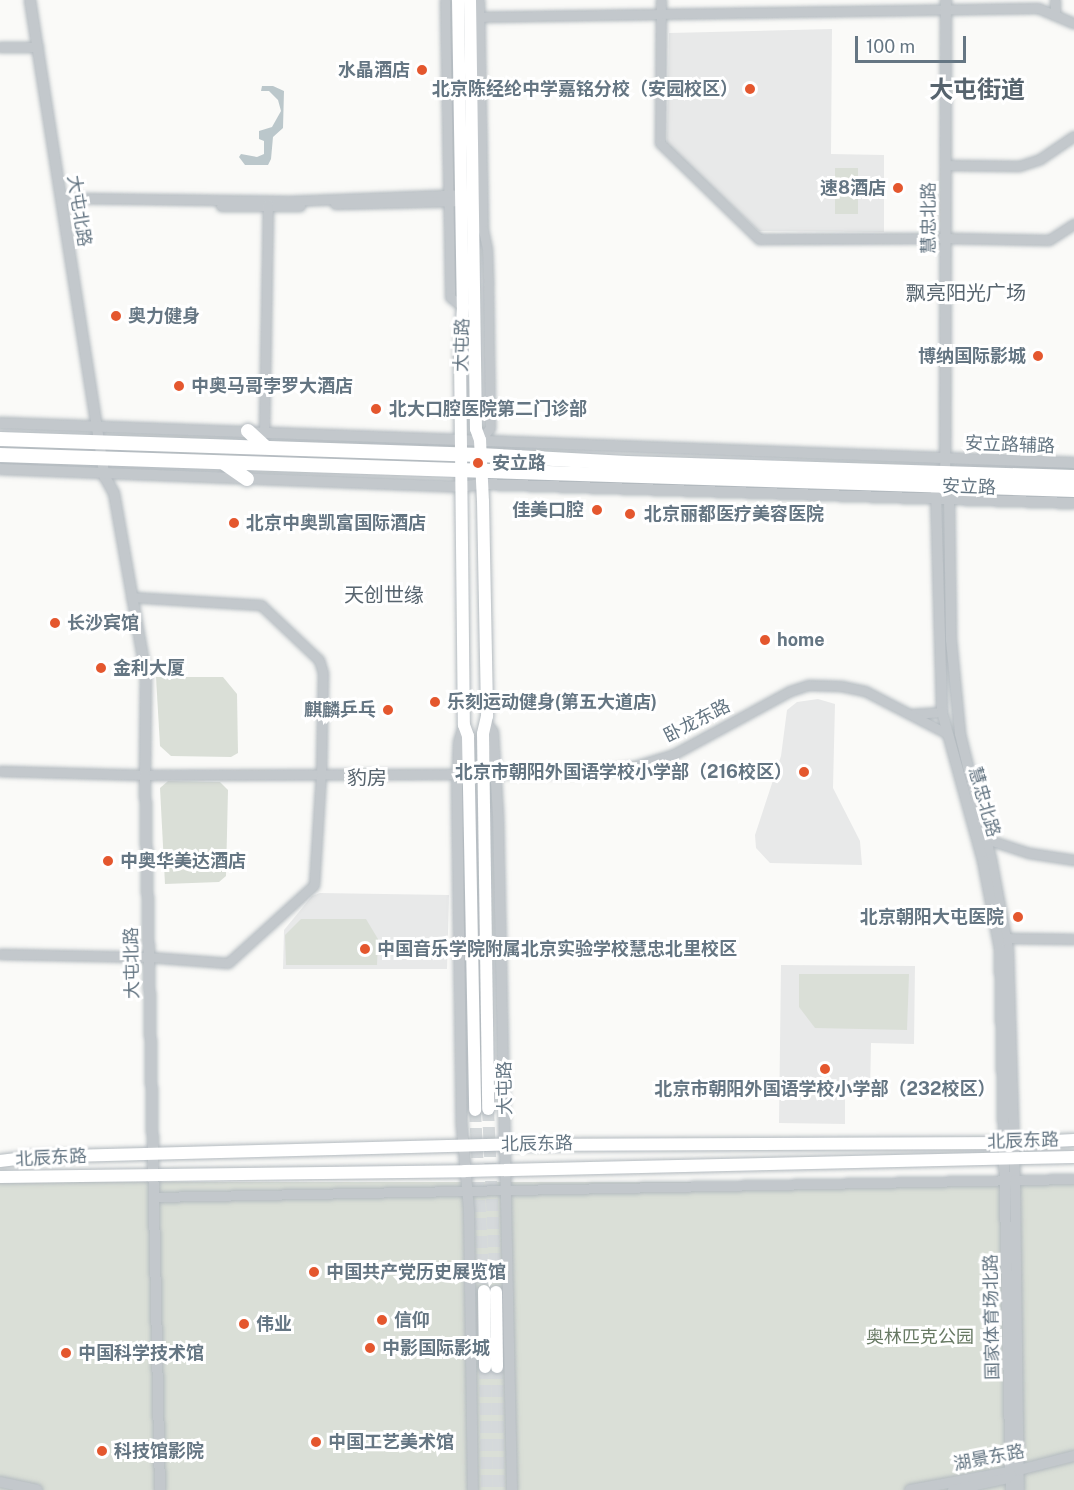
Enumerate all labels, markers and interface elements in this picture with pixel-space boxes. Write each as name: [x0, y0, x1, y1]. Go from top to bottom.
scale bar: [858, 24, 969, 62]
text: 100 m: [866, 36, 915, 57]
place label: 水晶酒店: [338, 59, 410, 81]
marker: 水晶酒店: [415, 63, 429, 77]
district label: 大屯街道: [929, 76, 1025, 104]
place label: 北京陈经纶中学嘉铭分校（安园校区）: [432, 78, 738, 100]
marker: 北京陈经纶中学嘉铭分校（安园校区）: [743, 82, 757, 96]
street label: 大屯北路: [63, 174, 95, 248]
place label: 速8酒店: [820, 177, 886, 199]
marker: 速8酒店: [891, 181, 905, 195]
street label: 慧忠北路: [918, 182, 940, 254]
district label: 飘亮阳光广场: [906, 281, 1026, 305]
place label: 奥力健身: [128, 305, 200, 327]
marker: 奥力健身: [109, 309, 123, 323]
street label: 大屯路: [450, 318, 474, 372]
place label: 博纳国际影城: [918, 345, 1026, 367]
marker: 博纳国际影城: [1031, 349, 1045, 363]
place label: 中奥马哥孛罗大酒店: [191, 375, 353, 397]
marker: 中奥马哥孛罗大酒店: [172, 379, 186, 393]
place label: 北大口腔医院第二门诊部: [389, 398, 587, 420]
marker: 北大口腔医院第二门诊部: [367, 400, 385, 418]
street label: 安立路辅路: [965, 433, 1055, 457]
place label: 安立路: [492, 452, 546, 474]
marker: 安立路: [469, 454, 487, 472]
street label: 安立路: [942, 475, 996, 499]
place label: 佳美口腔: [512, 499, 584, 521]
marker: 佳美口腔: [588, 501, 606, 519]
place label: 北京丽都医疗美容医院: [644, 503, 824, 525]
marker: 北京丽都医疗美容医院: [621, 505, 639, 523]
place label: 北京中奥凯富国际酒店: [246, 512, 426, 534]
marker: 北京中奥凯富国际酒店: [227, 516, 241, 530]
district label: 天创世缘: [344, 583, 424, 607]
place label: 长沙宾馆: [67, 612, 139, 634]
marker: 长沙宾馆: [48, 616, 62, 630]
place label: home: [777, 629, 825, 651]
marker: home: [758, 633, 772, 647]
place label: 金利大厦: [113, 657, 185, 679]
marker: 金利大厦: [94, 661, 108, 675]
place label: 乐刻运动健身(第五大道店): [447, 691, 657, 713]
marker: 乐刻运动健身(第五大道店): [428, 695, 442, 709]
street label: 卧龙东路: [660, 695, 734, 747]
place label: 麒麟乒乓: [304, 699, 376, 721]
marker: 麒麟乒乓: [381, 703, 395, 717]
place label: 北京市朝阳外国语学校小学部（216校区）: [455, 761, 792, 783]
street label: 慧忠北路: [964, 764, 1004, 840]
marker: 北京市朝阳外国语学校小学部（216校区）: [797, 765, 811, 779]
district label: 豹房: [347, 766, 387, 790]
place label: 中奥华美达酒店: [120, 850, 246, 872]
marker: 中奥华美达酒店: [101, 854, 115, 868]
place label: 北京朝阳大屯医院: [860, 906, 1004, 928]
marker: 北京朝阳大屯医院: [1009, 908, 1027, 926]
street label: 大屯北路: [121, 927, 143, 999]
place label: 中国音乐学院附属北京实验学校慧忠北里校区: [377, 938, 737, 960]
marker: 中国音乐学院附属北京实验学校慧忠北里校区: [358, 942, 372, 956]
street label: 大屯路: [494, 1061, 516, 1115]
marker: 北京市朝阳外国语学校小学部（232校区）: [818, 1062, 832, 1076]
place label: 北京市朝阳外国语学校小学部（232校区）: [655, 1078, 995, 1100]
street label: 北辰东路: [987, 1129, 1059, 1153]
street label: 北辰东路: [501, 1133, 573, 1155]
street label: 北辰东路: [14, 1145, 88, 1171]
street label: 国家体育场北路: [980, 1254, 1004, 1380]
place label: 中国共产党历史展览馆: [326, 1261, 506, 1283]
marker: 中国共产党历史展览馆: [307, 1265, 321, 1279]
place label: 信仰: [394, 1309, 430, 1331]
place label: 伟业: [256, 1313, 292, 1335]
marker: 信仰: [375, 1313, 389, 1327]
marker: 伟业: [237, 1317, 251, 1331]
park label: 奥林匹克公园: [866, 1326, 974, 1348]
place label: 中影国际影城: [382, 1337, 490, 1359]
marker: 中影国际影城: [363, 1341, 377, 1355]
place label: 中国科学技术馆: [78, 1342, 204, 1364]
marker: 中国科学技术馆: [59, 1346, 73, 1360]
place label: 中国工艺美术馆: [328, 1431, 454, 1453]
marker: 中国工艺美术馆: [309, 1435, 323, 1449]
place label: 科技馆影院: [114, 1440, 204, 1462]
street label: 湖景东路: [952, 1441, 1026, 1475]
marker: 科技馆影院: [95, 1444, 109, 1458]

